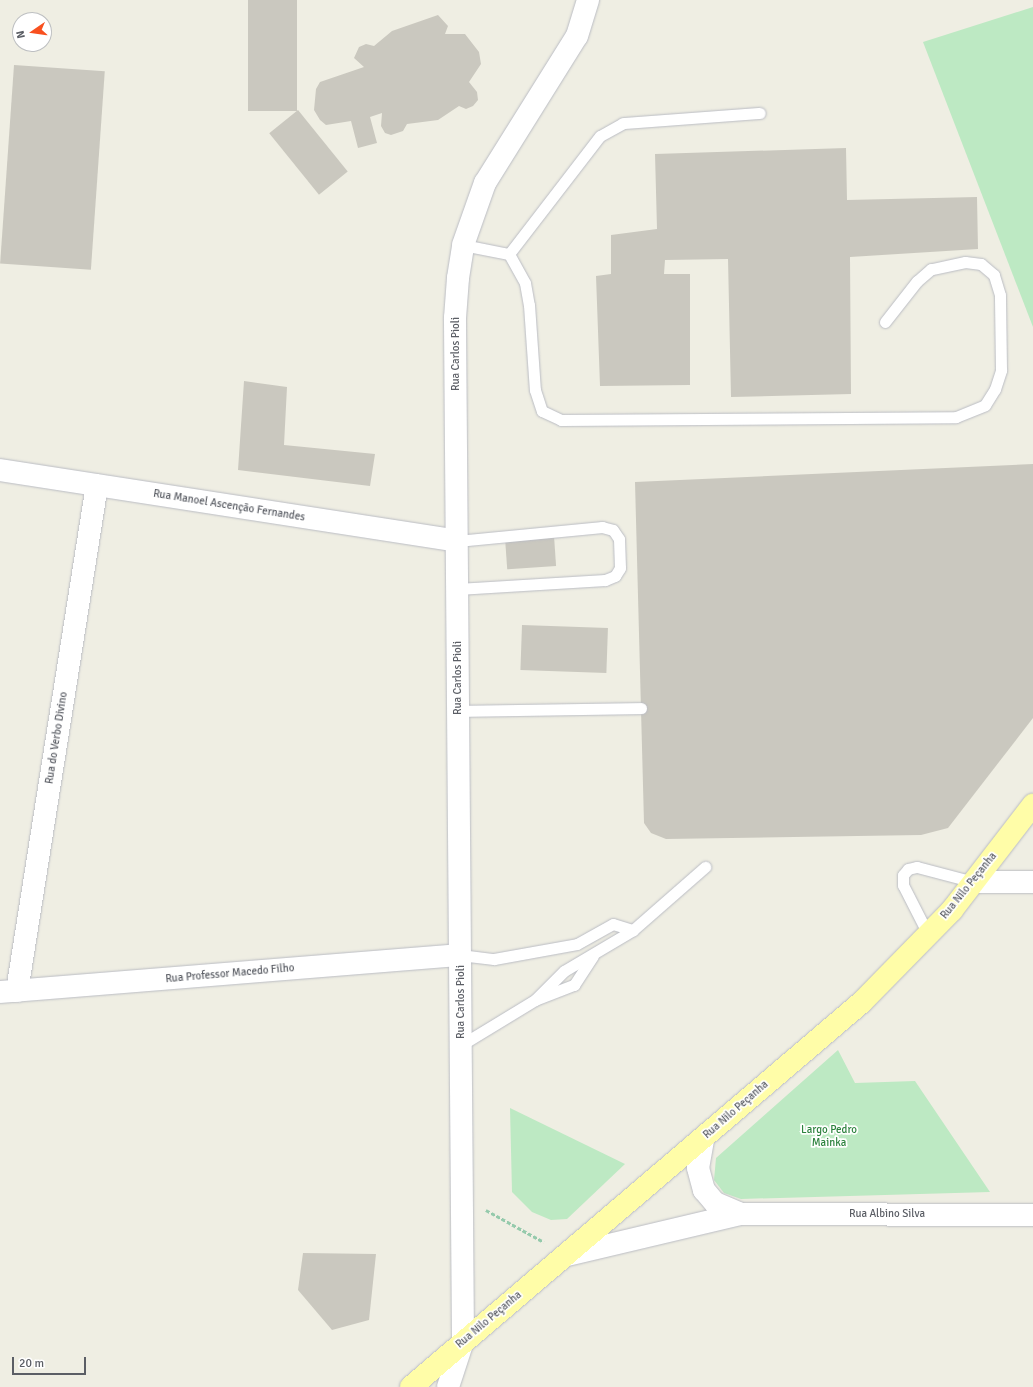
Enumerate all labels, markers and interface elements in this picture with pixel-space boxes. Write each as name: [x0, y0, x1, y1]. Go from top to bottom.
north arrow: [12, 12, 52, 52]
text: N: [14, 29, 28, 40]
street label: Rua Carlos Pioli: [449, 317, 463, 391]
street label: Rua Manoel Ascenção Fernandes: [152, 487, 306, 525]
street label: Rua Carlos Pioli: [451, 641, 465, 715]
street label: Rua do Verbo Divino: [43, 691, 71, 785]
street label: Rua Nilo Peçanha: [938, 850, 1000, 922]
street label: Rua Professor Macedo Filho: [165, 962, 295, 986]
street label: Rua Carlos Pioli: [454, 965, 468, 1039]
street label: Rua Nilo Peçanha: [701, 1078, 771, 1142]
park label: Largo Pedro Mainka: [801, 1124, 857, 1150]
street label: Rua Albino Silva: [849, 1207, 925, 1221]
street label: Rua Nilo Peçanha: [453, 1289, 525, 1351]
scale bar: [14, 1349, 88, 1375]
text: 20 m: [19, 1356, 44, 1371]

